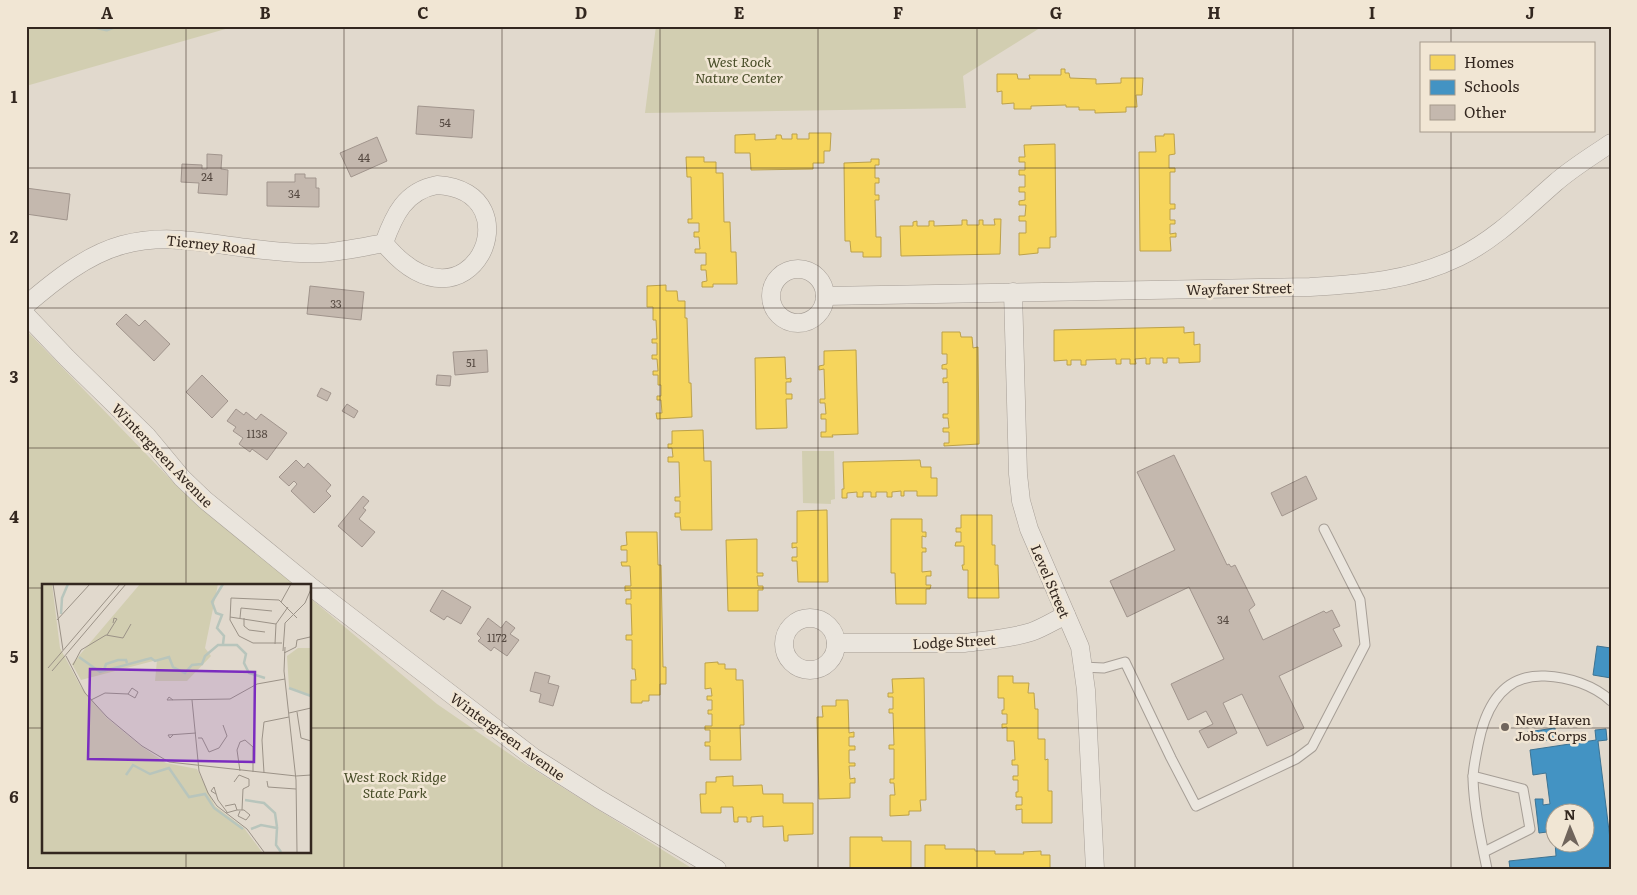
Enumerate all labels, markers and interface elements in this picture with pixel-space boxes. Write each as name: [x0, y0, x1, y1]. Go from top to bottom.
text: A: [101, 0, 113, 24]
text: B: [259, 0, 271, 24]
text: C: [417, 0, 429, 24]
text: D: [575, 0, 587, 24]
text: E: [734, 0, 745, 24]
text: F: [893, 0, 903, 24]
text: G: [1050, 0, 1062, 24]
text: H: [1207, 0, 1221, 24]
text: I: [1369, 0, 1375, 24]
text: J: [1525, 0, 1535, 24]
legend: [1420, 42, 1594, 132]
text: Homes: [1464, 50, 1514, 73]
park label: West Rock Nature Center: [695, 51, 784, 87]
text: Schools: [1464, 74, 1520, 97]
text: 1: [11, 84, 18, 108]
text: Other: [1464, 100, 1506, 123]
house number: 54: [439, 114, 451, 130]
house number: 44: [358, 149, 370, 165]
house number: 24: [201, 168, 213, 184]
house number: 34: [288, 185, 300, 201]
text: 2: [10, 224, 19, 248]
street label: Tierney Road: [165, 229, 257, 259]
street label: Wayfarer Street: [1186, 277, 1292, 299]
house number: 33: [330, 295, 342, 311]
house number: 51: [466, 354, 477, 370]
text: 3: [10, 364, 19, 388]
street label: Wintergreen Avenue: [108, 399, 218, 511]
house number: 1138: [247, 425, 267, 441]
text: 4: [9, 504, 19, 528]
street label: Level Street: [1026, 541, 1076, 621]
inset map: [42, 584, 311, 852]
house number: 34: [1217, 611, 1229, 627]
house number: 1172: [487, 629, 507, 645]
street label: Lodge Street: [912, 629, 996, 653]
text: 5: [10, 644, 19, 668]
street label: Wintergreen Avenue: [446, 687, 570, 785]
place label: New Haven Jobs Corps: [1515, 709, 1591, 745]
marker: New Haven Jobs Corps: [1499, 721, 1511, 733]
park label: West Rock Ridge State Park: [344, 766, 447, 802]
text: 6: [9, 784, 19, 808]
north arrow: [1544, 802, 1594, 852]
text: N: [1564, 804, 1576, 824]

